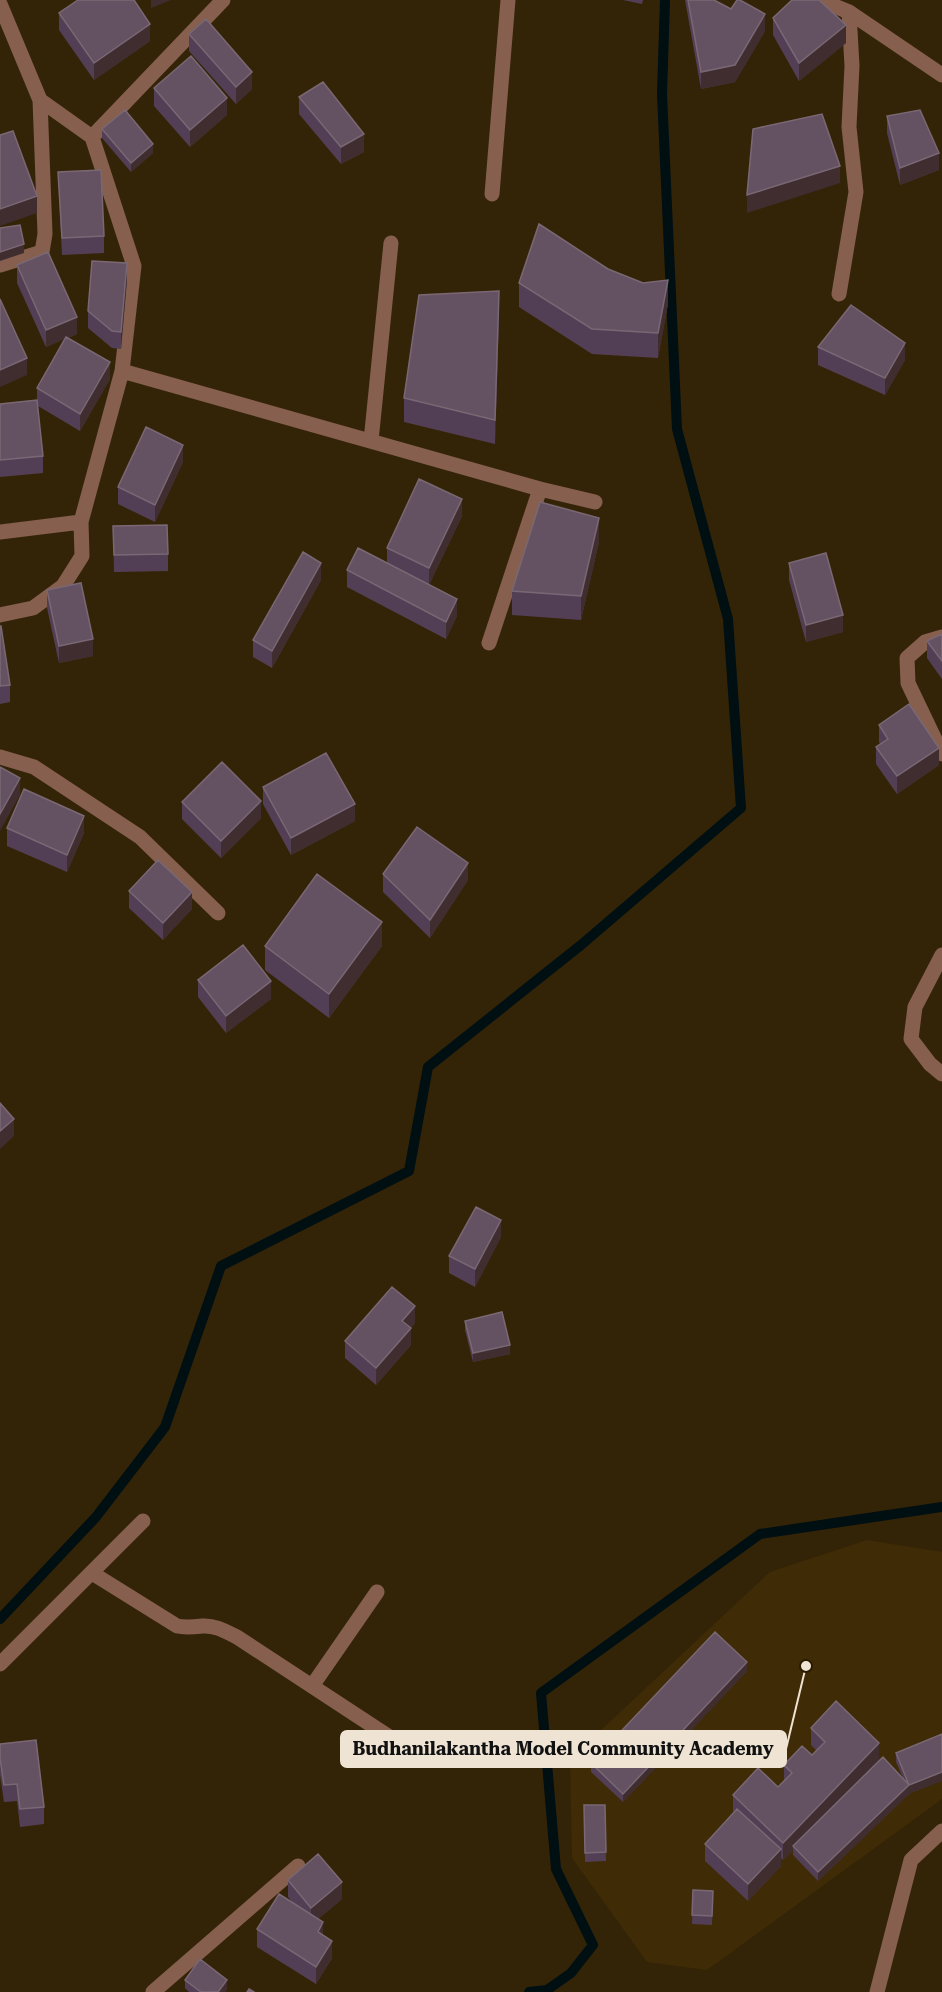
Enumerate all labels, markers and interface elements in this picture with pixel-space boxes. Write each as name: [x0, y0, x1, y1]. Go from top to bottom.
callout: Budhanilakantha Model Community Academy: [341, 1731, 786, 1767]
text: Budhanilakantha Model Community Academy: [352, 1738, 774, 1759]

